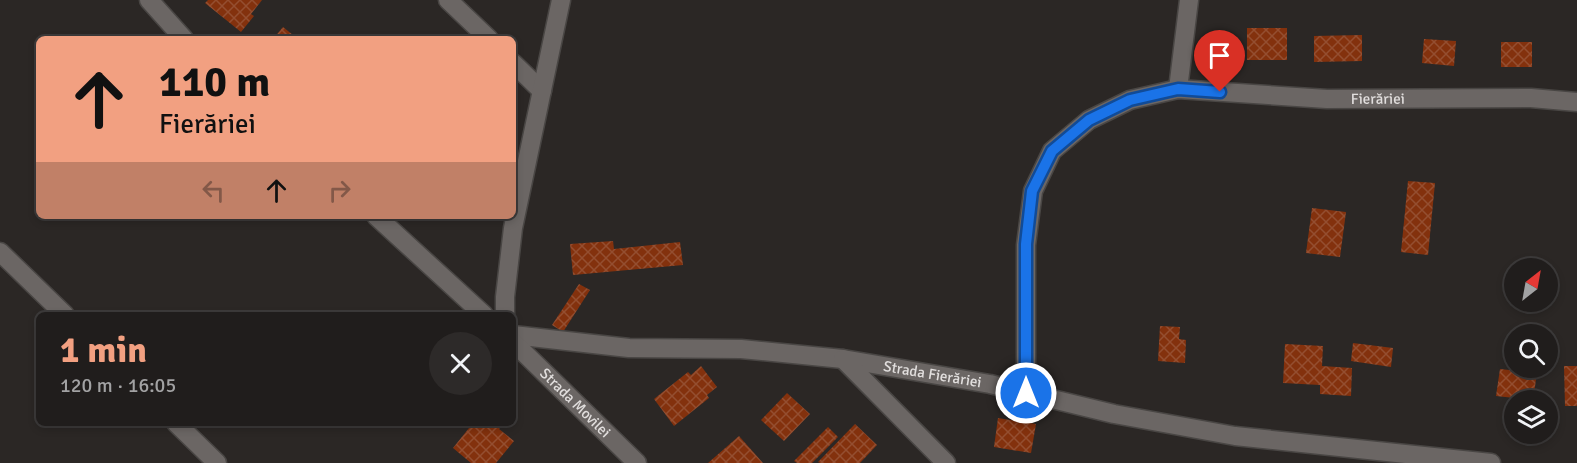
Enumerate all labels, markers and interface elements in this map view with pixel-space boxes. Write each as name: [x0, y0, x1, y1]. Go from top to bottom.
pin: [1194, 30, 1245, 92]
icon: arrive: [1203, 39, 1236, 72]
text: 110 m: [159, 57, 270, 108]
icon: ahead: [60, 60, 138, 138]
street label: Fierăriei: [1351, 90, 1405, 108]
text: Fierăriei: [159, 108, 256, 141]
icon: left: [197, 174, 230, 207]
icon: ahead: [260, 174, 293, 207]
icon: right: [323, 174, 356, 207]
north arrow: [1504, 258, 1558, 312]
map controls: [1504, 258, 1558, 444]
button: search: [1504, 324, 1558, 378]
text: 1 min: [60, 328, 147, 373]
button: close: [429, 332, 492, 395]
street label: Strada Fierăriei: [882, 357, 983, 391]
position arrow: [994, 361, 1058, 425]
street label: Strada Movilei: [536, 364, 614, 441]
text: 120 m · 16:05: [60, 373, 176, 398]
button: layers: [1504, 390, 1558, 444]

